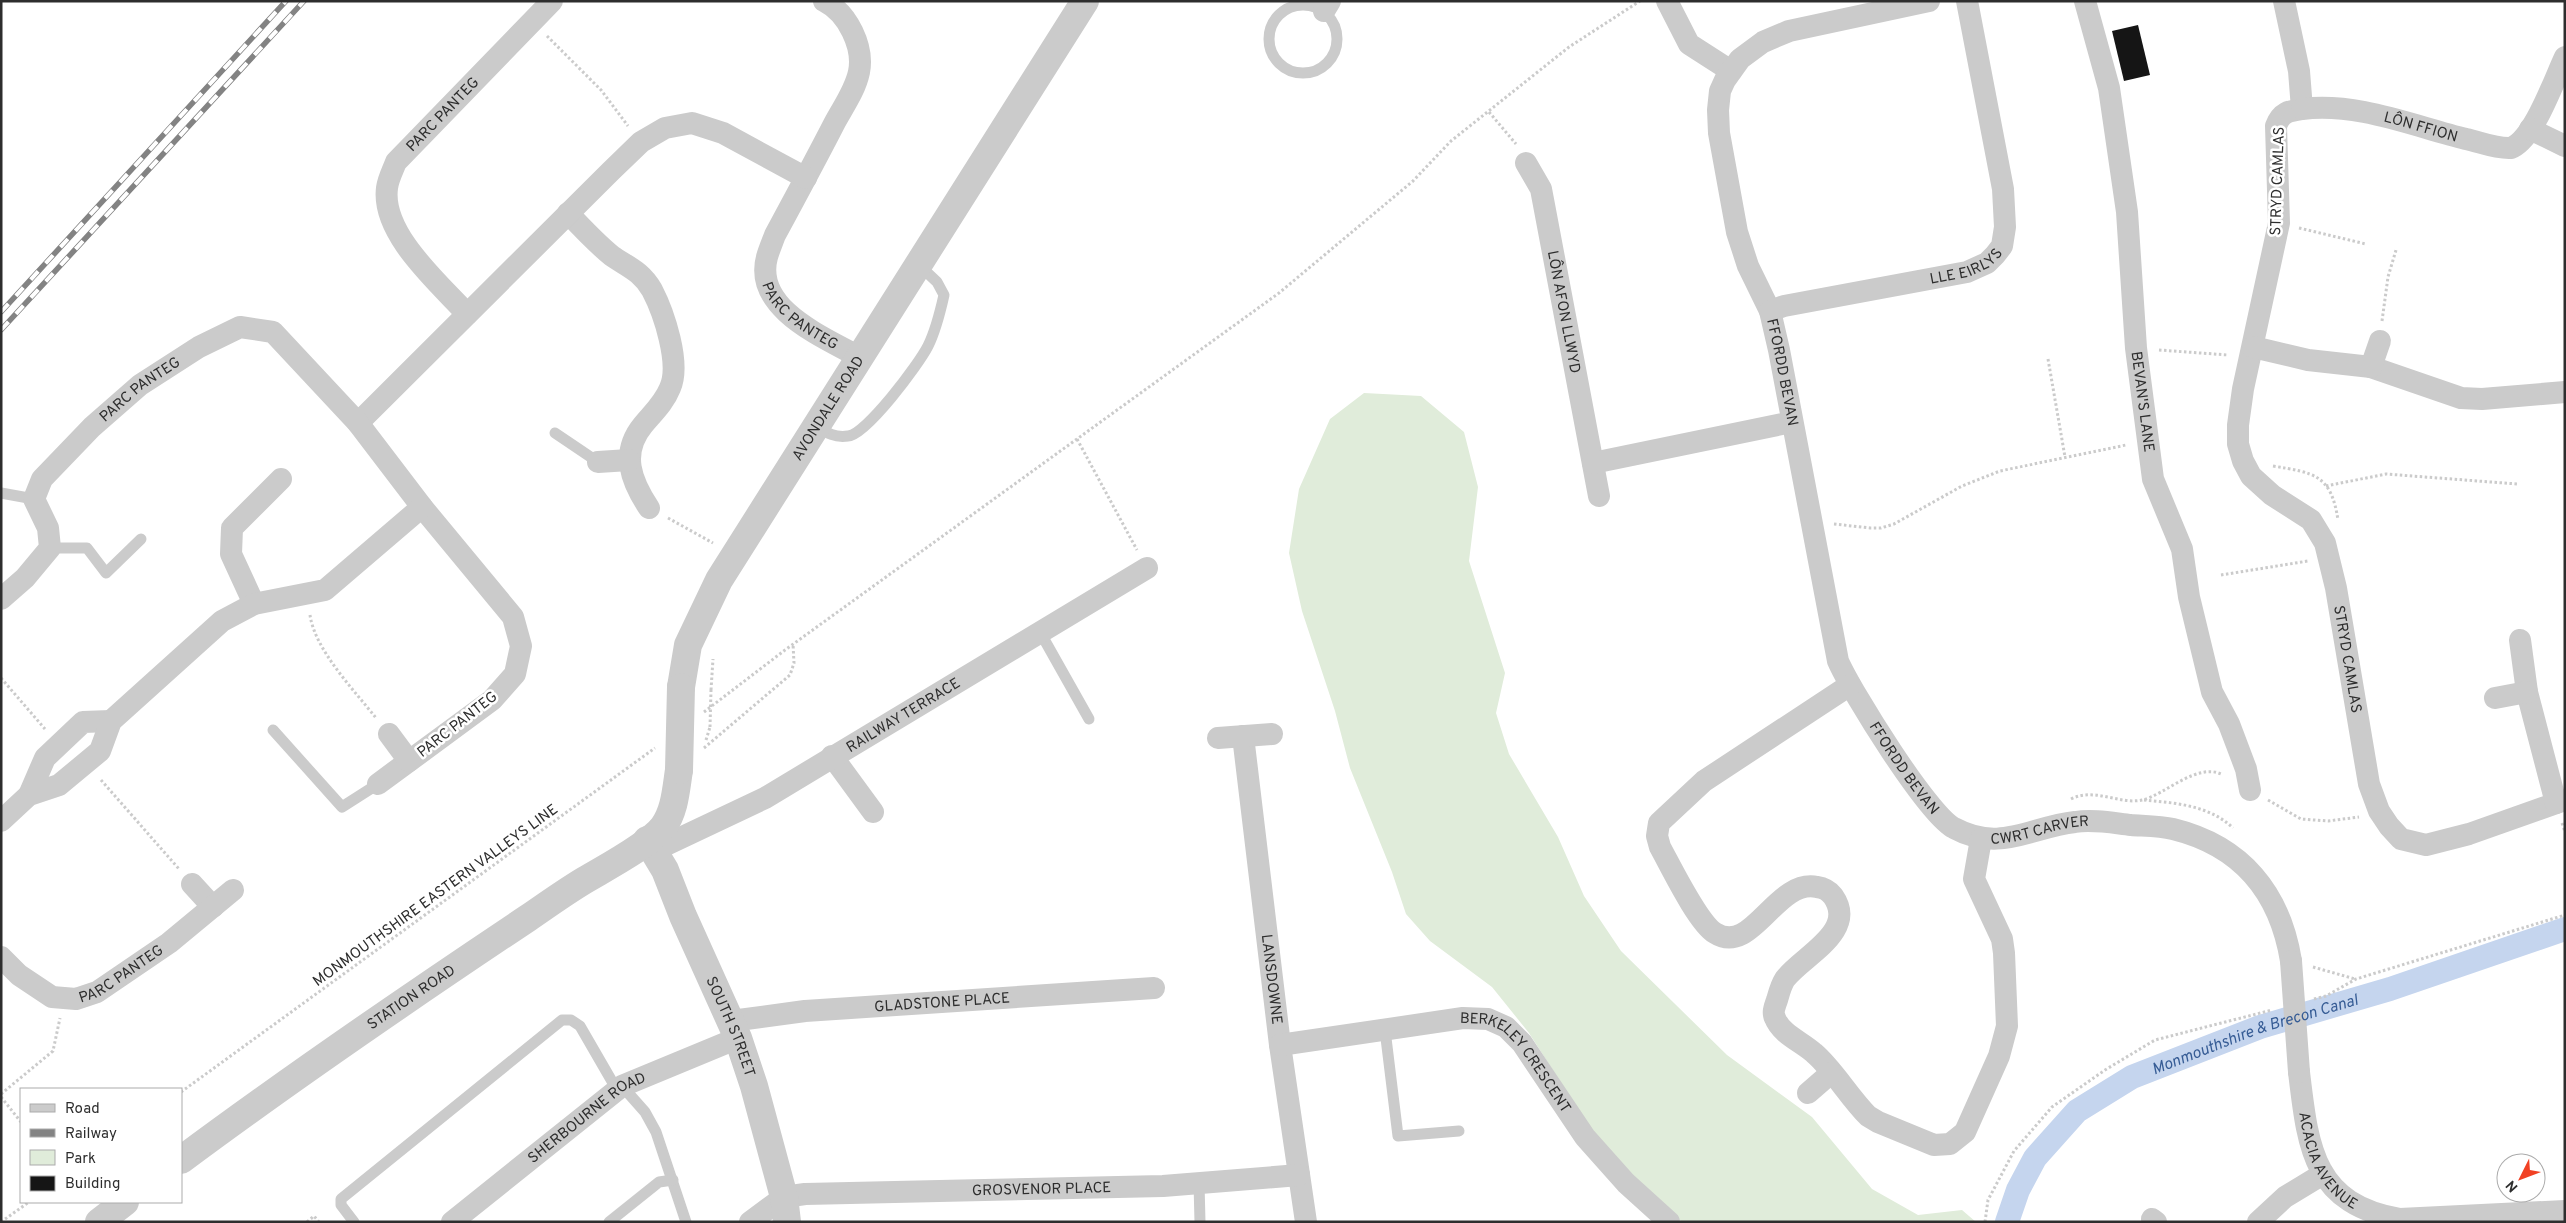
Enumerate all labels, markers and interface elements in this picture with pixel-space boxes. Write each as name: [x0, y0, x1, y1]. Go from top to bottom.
street label: PARC PANTEG: [403, 74, 484, 157]
street label: LÔN FFION: [2382, 109, 2460, 147]
street label: STRYD CAMLAS: [2267, 126, 2290, 236]
street label: LLE EIRLYS: [1928, 245, 2008, 290]
street label: LÔN AFON LLWYD: [1542, 249, 1584, 375]
street label: PARC PANTEG: [756, 280, 841, 355]
street label: FFORDD BEVAN: [1761, 317, 1801, 428]
street label: BEVAN'S LANE: [2126, 350, 2157, 453]
street label: AVONDALE ROAD: [789, 353, 869, 465]
street label: PARC PANTEG: [96, 354, 184, 427]
street label: STRYD CAMLAS: [2328, 604, 2365, 715]
street label: RAILWAY TERRACE: [843, 675, 964, 758]
street label: PARC PANTEG: [414, 688, 502, 762]
street label: FFORDD BEVAN: [1864, 719, 1942, 819]
street label: MONMOUTHSHIRE EASTERN VALLEYS LINE: [310, 801, 562, 992]
street label: CWRT CARVER: [1990, 813, 2090, 850]
street label: LANSDOWNE: [1256, 933, 1285, 1026]
street label: PARC PANTEG: [77, 941, 168, 1008]
street label: STATION ROAD: [364, 961, 460, 1035]
street label: SOUTH STREET: [701, 974, 758, 1080]
street label: GLADSTONE PLACE: [874, 990, 1011, 1017]
water label: Monmouthshire & Brecon Canal: [2149, 991, 2362, 1080]
street label: BERKELEY CRESCENT: [1459, 1010, 1574, 1117]
street label: SHERBOURNE ROAD: [525, 1069, 649, 1168]
legend: [20, 1088, 182, 1203]
text: Road: [65, 1100, 100, 1119]
street label: ACACIA AVENUE: [2293, 1111, 2361, 1215]
text: Railway: [65, 1125, 117, 1144]
text: Park: [65, 1150, 96, 1169]
north arrow: [2496, 1153, 2546, 1203]
text: Building: [65, 1175, 120, 1194]
text: N: [2503, 1176, 2522, 1195]
street label: GROSVENOR PLACE: [972, 1179, 1111, 1201]

